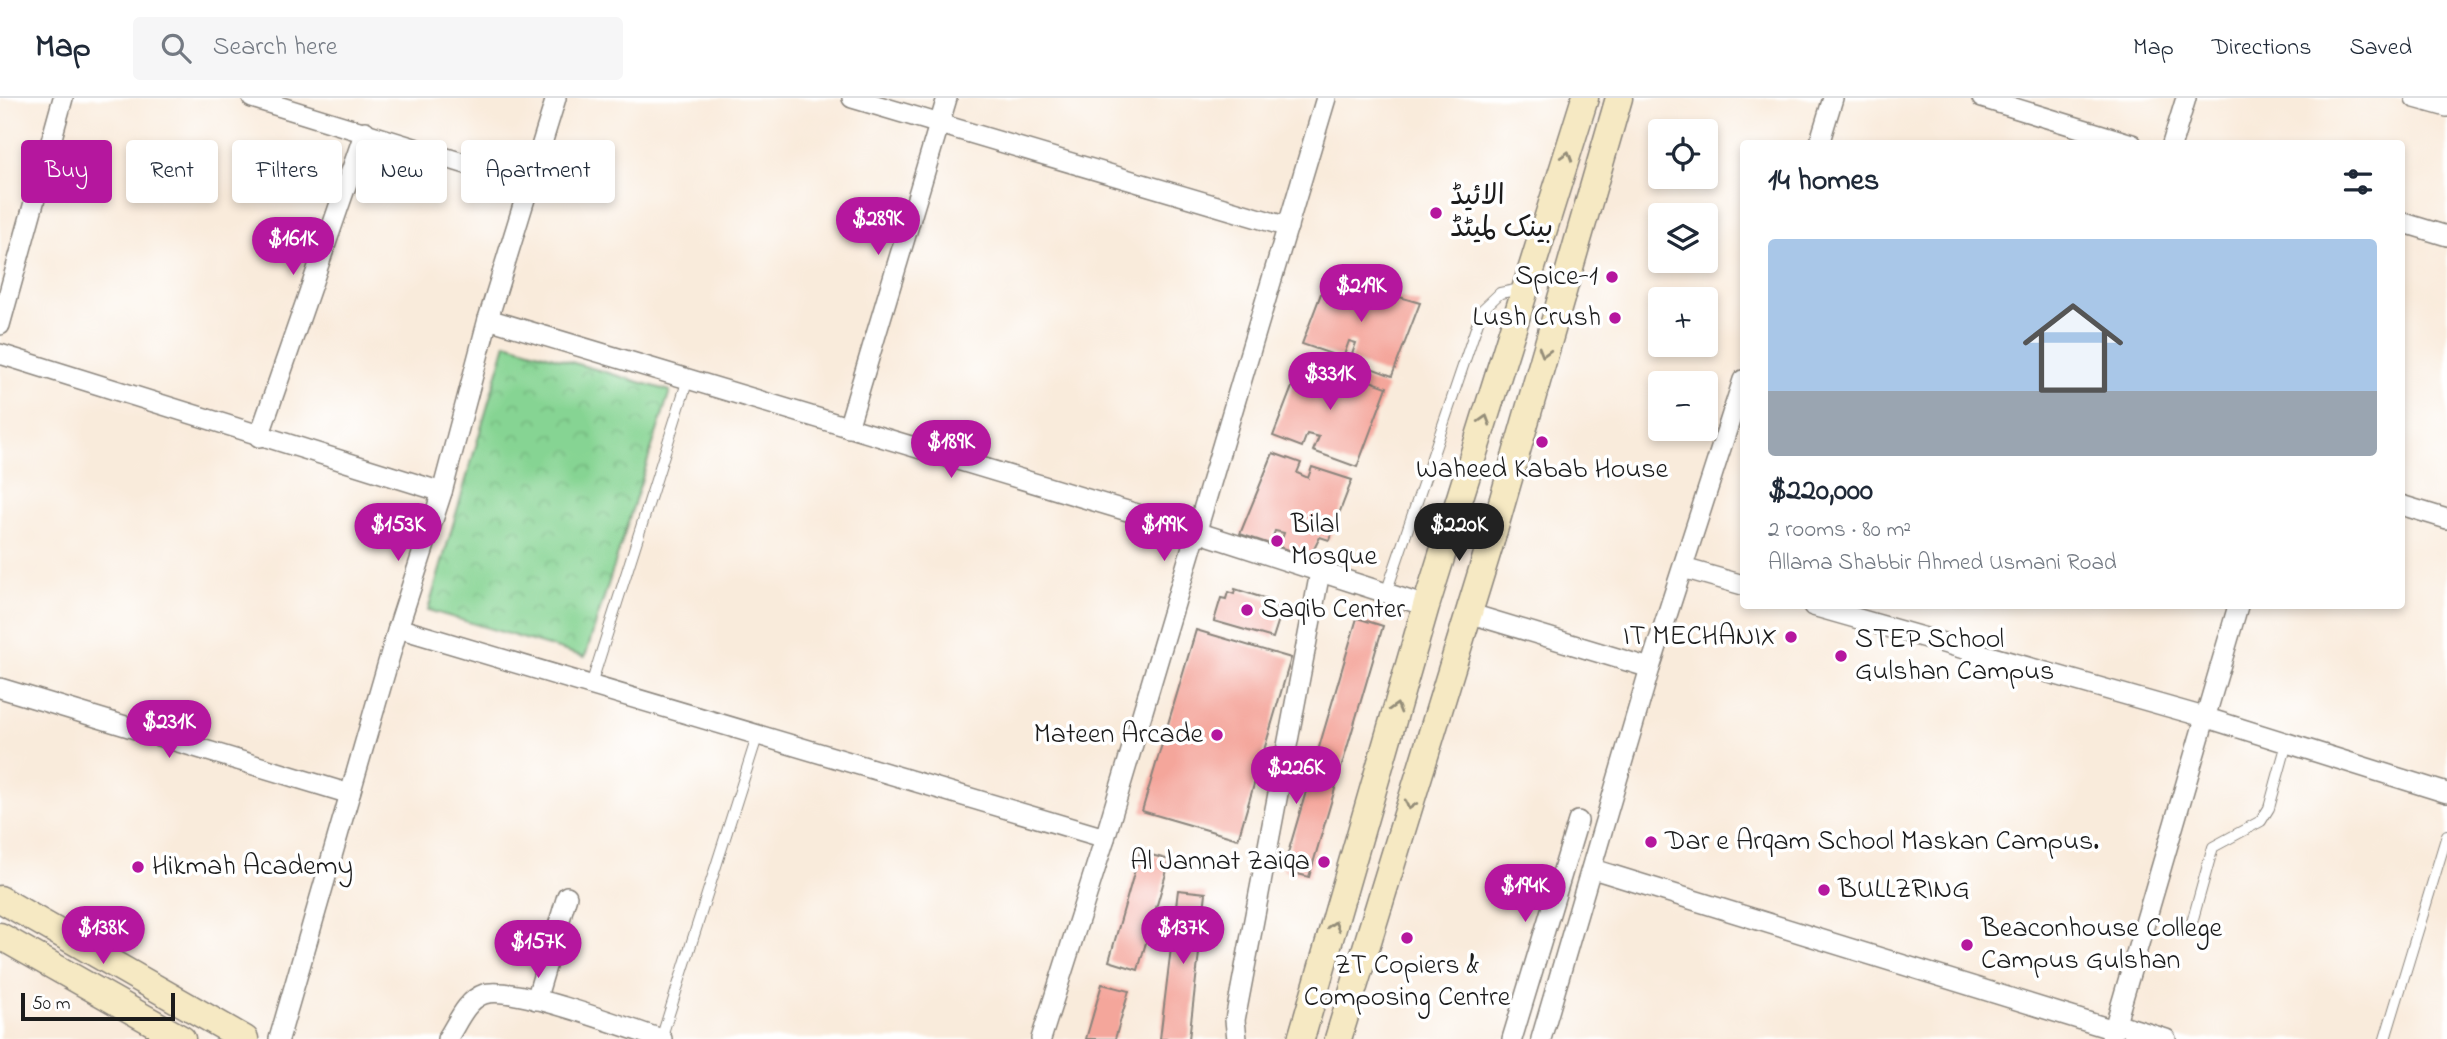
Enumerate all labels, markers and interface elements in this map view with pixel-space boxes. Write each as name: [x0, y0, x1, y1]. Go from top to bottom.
search box: [133, 17, 623, 80]
text: Map: [35, 24, 91, 72]
icon: search: [157, 29, 195, 67]
text: Search here: [213, 29, 337, 67]
text: Map: [2133, 31, 2174, 66]
text: Directions: [2212, 31, 2311, 66]
text: Saved: [2349, 31, 2412, 66]
map controls: [1648, 119, 1718, 441]
button: locate: [1648, 119, 1718, 189]
chip: Buy: [21, 140, 112, 203]
chip: Rent: [126, 140, 218, 203]
chip: Filters: [232, 140, 342, 203]
chip: New: [356, 140, 447, 203]
chip: Apartment: [461, 140, 615, 203]
one-way arrow: [1558, 150, 1573, 162]
text: 14 homes: [1768, 160, 1879, 204]
icon: filters: [2339, 163, 2377, 201]
place label: الائیڈ بینک لمیٹڈ: [1450, 177, 1553, 250]
pin: $289K: [829, 198, 927, 257]
text: $289K: [852, 203, 904, 236]
button: layers: [1648, 203, 1718, 273]
marker: الائیڈ بینک لمیٹڈ: [1428, 205, 1444, 221]
pin: $161K: [244, 218, 342, 277]
text: $161K: [268, 223, 318, 256]
place label: Spice-1: [1515, 257, 1598, 298]
pin: $219K: [1312, 264, 1410, 324]
marker: Spice-1: [1604, 269, 1620, 285]
text: $219K: [1336, 270, 1386, 303]
icon: home: [2010, 285, 2136, 411]
button: +: [1648, 287, 1718, 357]
place label: Lush Crush: [1473, 298, 1601, 339]
marker: Lush Crush: [1607, 310, 1623, 326]
one-way arrow: [1538, 345, 1553, 357]
pin: $331K: [1281, 352, 1379, 412]
text: $331K: [1304, 358, 1356, 391]
button: −: [1648, 371, 1718, 441]
one-way arrow: [1476, 414, 1491, 426]
pin: $189K: [902, 420, 1000, 480]
text: $189K: [927, 426, 975, 459]
marker: Waheed Kabab House: [1534, 434, 1550, 450]
place label: Waheed Kabab House: [1416, 450, 1668, 491]
text: $220,000: [1768, 470, 1873, 514]
pin: $153K: [349, 504, 447, 563]
pin: $199K: [1115, 504, 1213, 563]
pin: $220K: [1410, 504, 1508, 563]
place label: Bilal Mosque: [1290, 505, 1377, 578]
text: $153K: [370, 509, 426, 542]
text: $199K: [1141, 509, 1187, 542]
text: $220K: [1430, 509, 1488, 542]
text: 2 rooms · 80 m²: [1768, 514, 1911, 547]
marker: Bilal Mosque: [1269, 533, 1285, 549]
text: Allama Shabbir Ahmed Usmani Road: [1768, 547, 2117, 580]
place label: Saqib Center: [1261, 590, 1405, 631]
marker: Saqib Center: [1239, 602, 1255, 618]
place label: IT MECHANIX: [1623, 617, 1777, 658]
place label: STEP School Gulshan Campus: [1855, 620, 2054, 693]
marker: IT MECHANIX: [1783, 629, 1799, 645]
marker: STEP School Gulshan Campus: [1833, 648, 1849, 664]
pin: $231K: [120, 700, 218, 760]
one-way arrow: [1388, 702, 1403, 714]
text: $231K: [142, 706, 196, 739]
place label: Mateen Arcade: [1034, 715, 1203, 756]
marker: Mateen Arcade: [1209, 727, 1225, 743]
pin: $226K: [1247, 746, 1345, 806]
text: $226K: [1267, 752, 1325, 785]
one-way arrow: [1404, 798, 1419, 810]
place label: Dar e Arqam School Maskan Campus.: [1664, 822, 2099, 863]
marker: Dar e Arqam School Maskan Campus.: [1643, 834, 1659, 850]
place label: Al Jannat Zaiqa: [1130, 842, 1310, 883]
place label: Hikmah Academy: [152, 847, 353, 888]
marker: Al Jannat Zaiqa: [1316, 854, 1332, 870]
marker: Hikmah Academy: [130, 859, 146, 875]
pin: $194K: [1476, 864, 1574, 924]
text: $194K: [1501, 870, 1549, 903]
place label: BULLZRING: [1837, 870, 1970, 911]
marker: BULLZRING: [1816, 882, 1832, 898]
pin: $138K: [54, 906, 152, 966]
pin: $137K: [1134, 906, 1232, 966]
place label: Beaconhouse College Campus Gulshan: [1980, 909, 2223, 982]
text: $138K: [78, 912, 128, 945]
text: $137K: [1157, 912, 1209, 945]
pin: $157K: [489, 920, 587, 980]
one-way arrow: [1325, 921, 1340, 933]
text: $157K: [510, 926, 566, 959]
marker: ZT Copiers & Composing Centre: [1399, 930, 1415, 946]
marker: Beaconhouse College Campus Gulshan: [1959, 937, 1975, 953]
place label: ZT Copiers & Composing Centre: [1304, 946, 1511, 1019]
scale bar: [21, 990, 175, 1022]
text: 50 m: [32, 991, 71, 1018]

